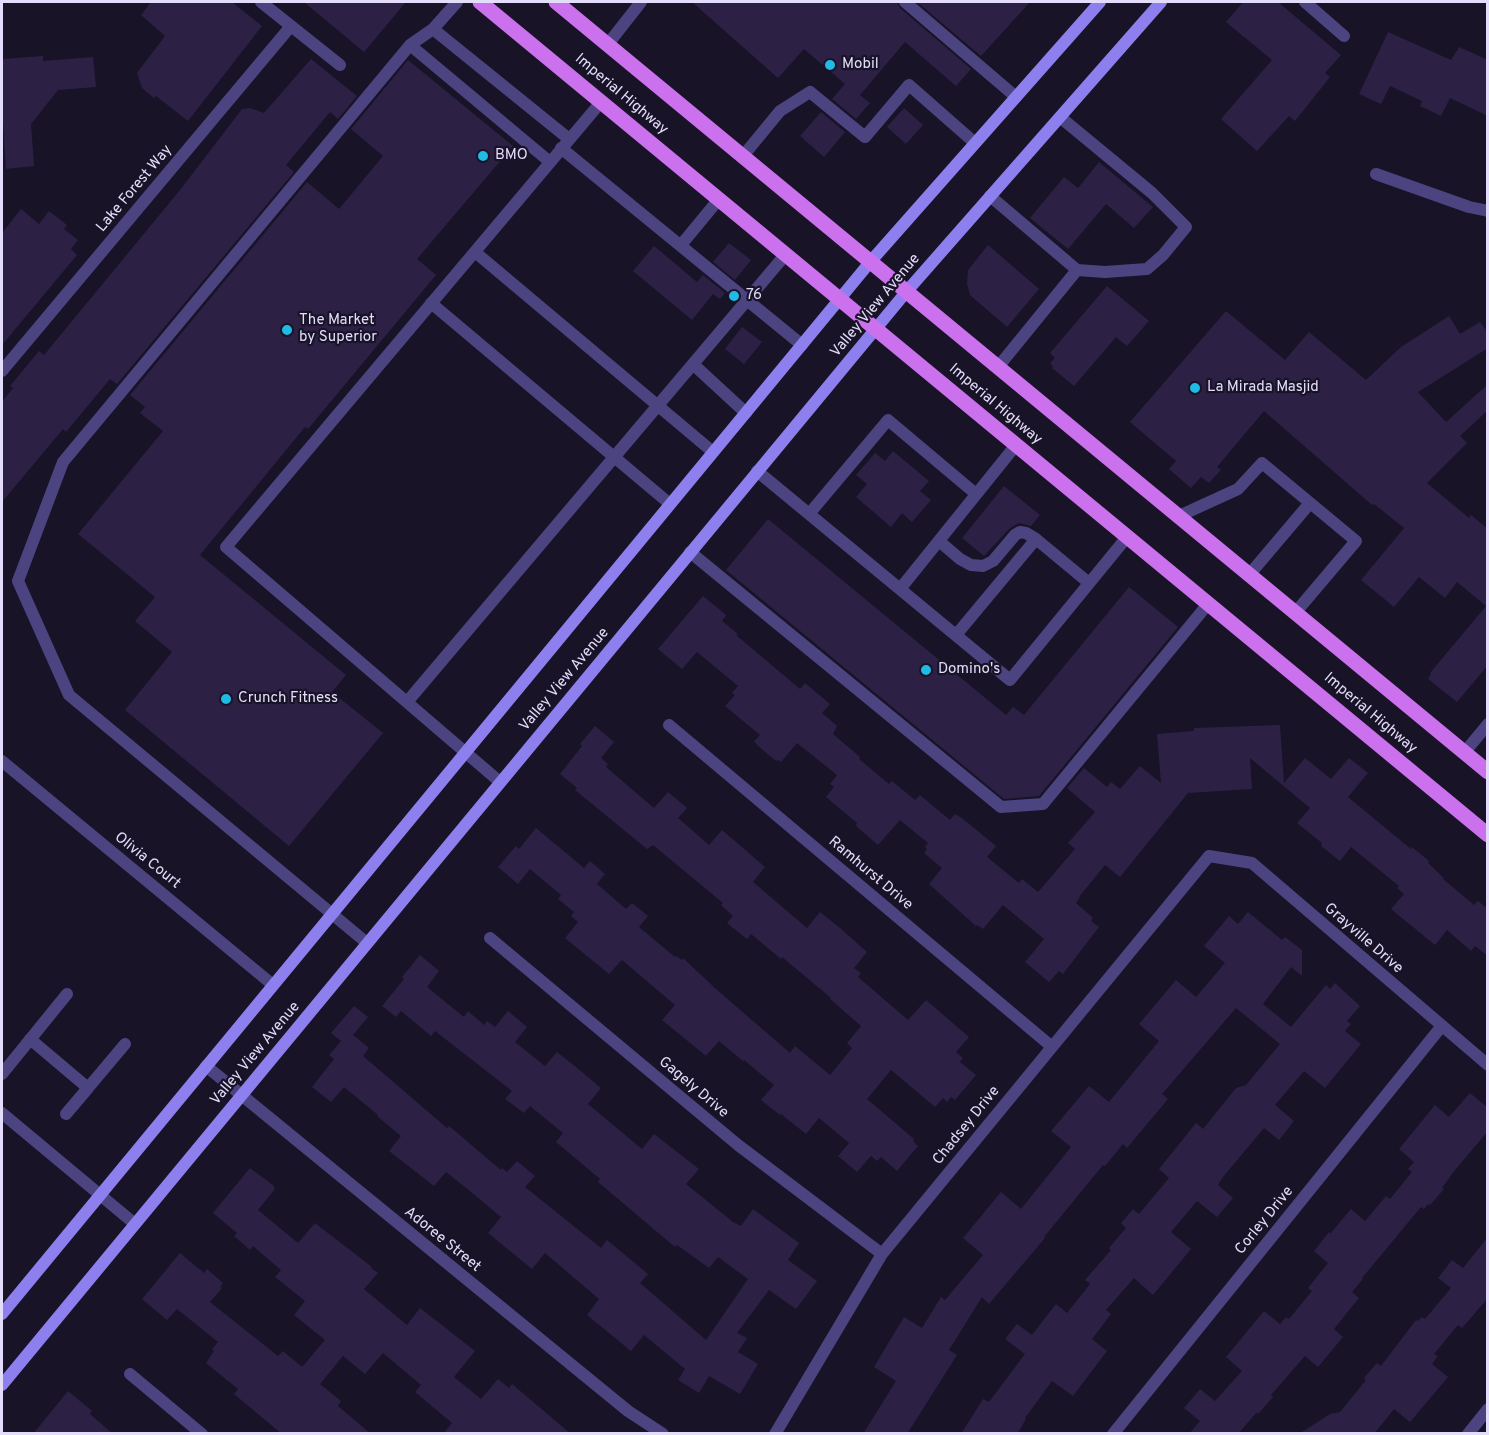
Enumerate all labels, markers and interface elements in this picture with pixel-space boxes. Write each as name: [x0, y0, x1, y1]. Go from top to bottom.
street label: Imperial Highway: [571, 51, 671, 139]
place label: Mobil: [842, 56, 879, 74]
marker: Mobil: [823, 58, 837, 72]
street label: Lake Forest Way: [93, 142, 177, 236]
place label: BMO: [495, 147, 528, 165]
marker: BMO: [476, 149, 490, 163]
street label: Valley View Avenue: [827, 251, 925, 361]
place label: 76: [746, 287, 762, 305]
marker: 76: [727, 289, 741, 303]
place label: The Market by Superior: [299, 312, 377, 347]
marker: The Market by Superior: [280, 323, 294, 337]
street label: Imperial Highway: [945, 361, 1045, 449]
place label: La Mirada Masjid: [1207, 379, 1319, 397]
marker: La Mirada Masjid: [1188, 381, 1202, 395]
street label: Valley View Avenue: [516, 625, 614, 735]
place label: Domino's: [938, 661, 1000, 679]
marker: Domino's: [919, 663, 933, 677]
street label: Imperial Highway: [1320, 670, 1420, 758]
place label: Crunch Fitness: [238, 690, 338, 708]
marker: Crunch Fitness: [219, 692, 233, 706]
street label: Olivia Court: [110, 829, 184, 893]
street label: Ramhurst Drive: [824, 833, 916, 915]
street label: Grayville Drive: [1320, 900, 1406, 978]
street label: Valley View Avenue: [207, 999, 305, 1109]
street label: Gagely Drive: [654, 1054, 732, 1122]
street label: Chadsey Drive: [930, 1083, 1004, 1169]
street label: Corley Drive: [1232, 1183, 1298, 1259]
street label: Adoree Street: [400, 1204, 484, 1276]

